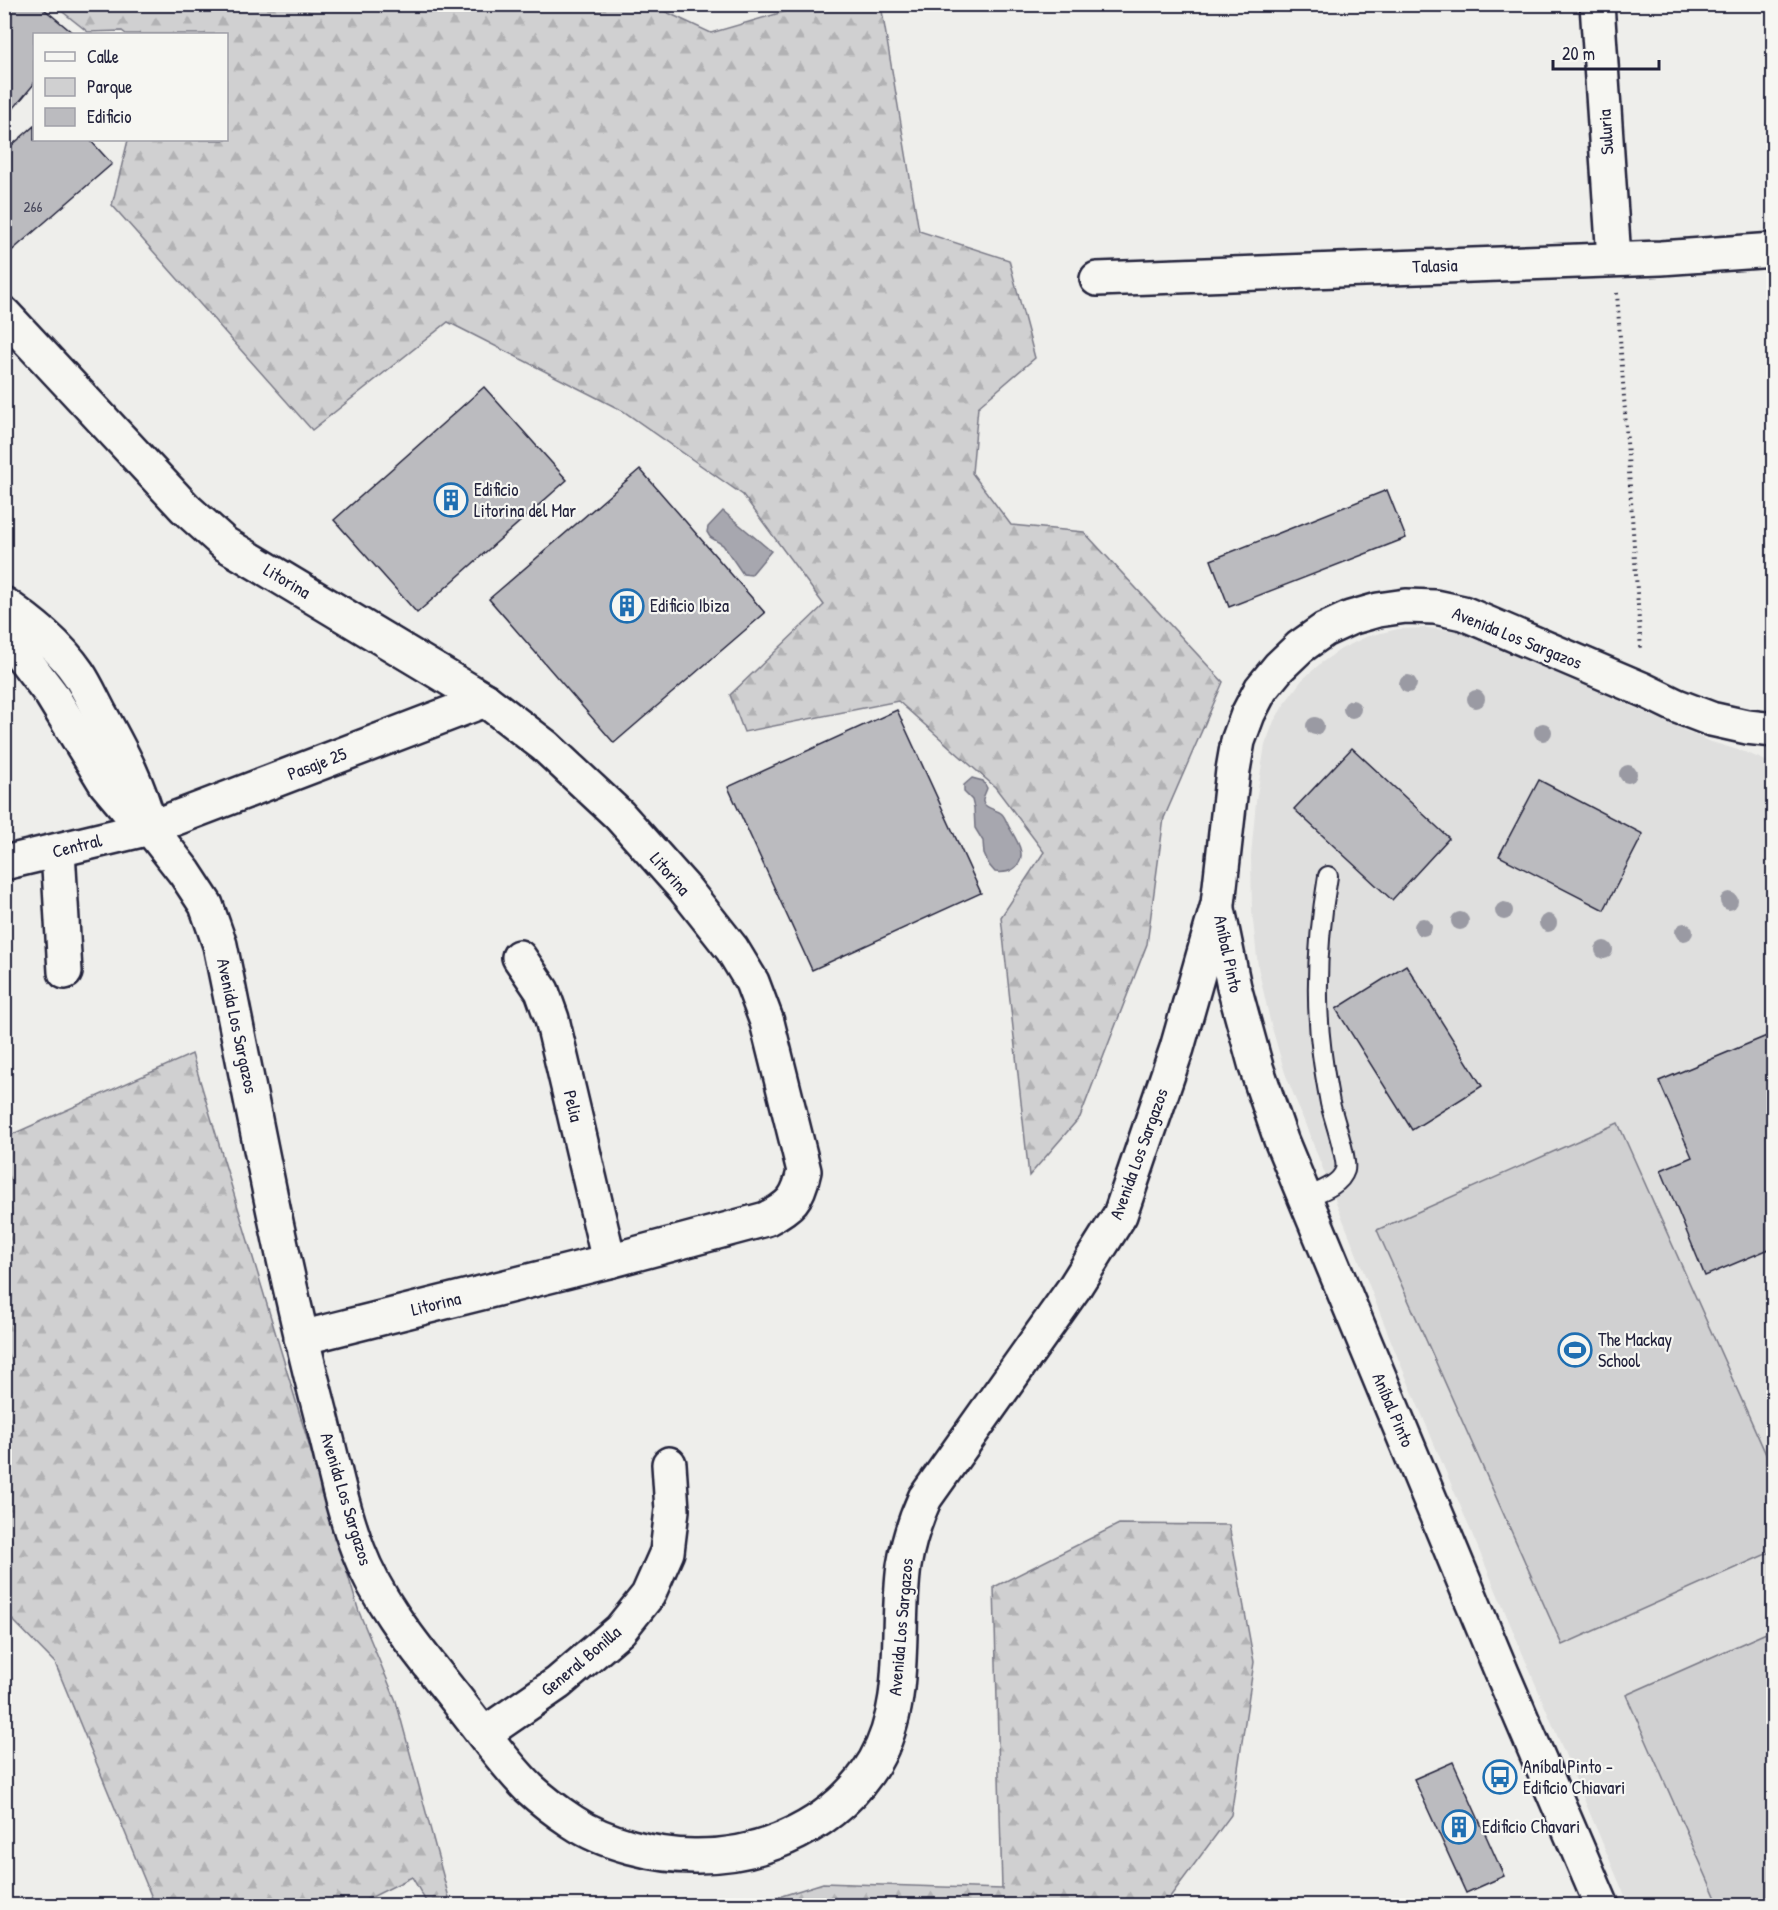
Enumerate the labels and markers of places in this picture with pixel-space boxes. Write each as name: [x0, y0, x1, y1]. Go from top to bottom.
place label: Edificio Litorina del Mar: [474, 477, 576, 523]
building icon: Edificio Litorina del Mar: [433, 482, 469, 518]
building icon: Edificio Ibiza: [609, 588, 645, 624]
place label: Edificio Ibiza: [650, 593, 729, 618]
place label: The Mackay School: [1598, 1327, 1673, 1373]
sports icon: The Mackay School: [1557, 1332, 1593, 1368]
place label: Aníbal Pinto - Edificio Chiavari: [1523, 1754, 1625, 1800]
bus stop icon: Aníbal Pinto - Edificio Chiavari: [1482, 1759, 1518, 1795]
building icon: Edificio Chavari: [1441, 1809, 1477, 1845]
place label: Edificio Chavari: [1482, 1814, 1580, 1839]

